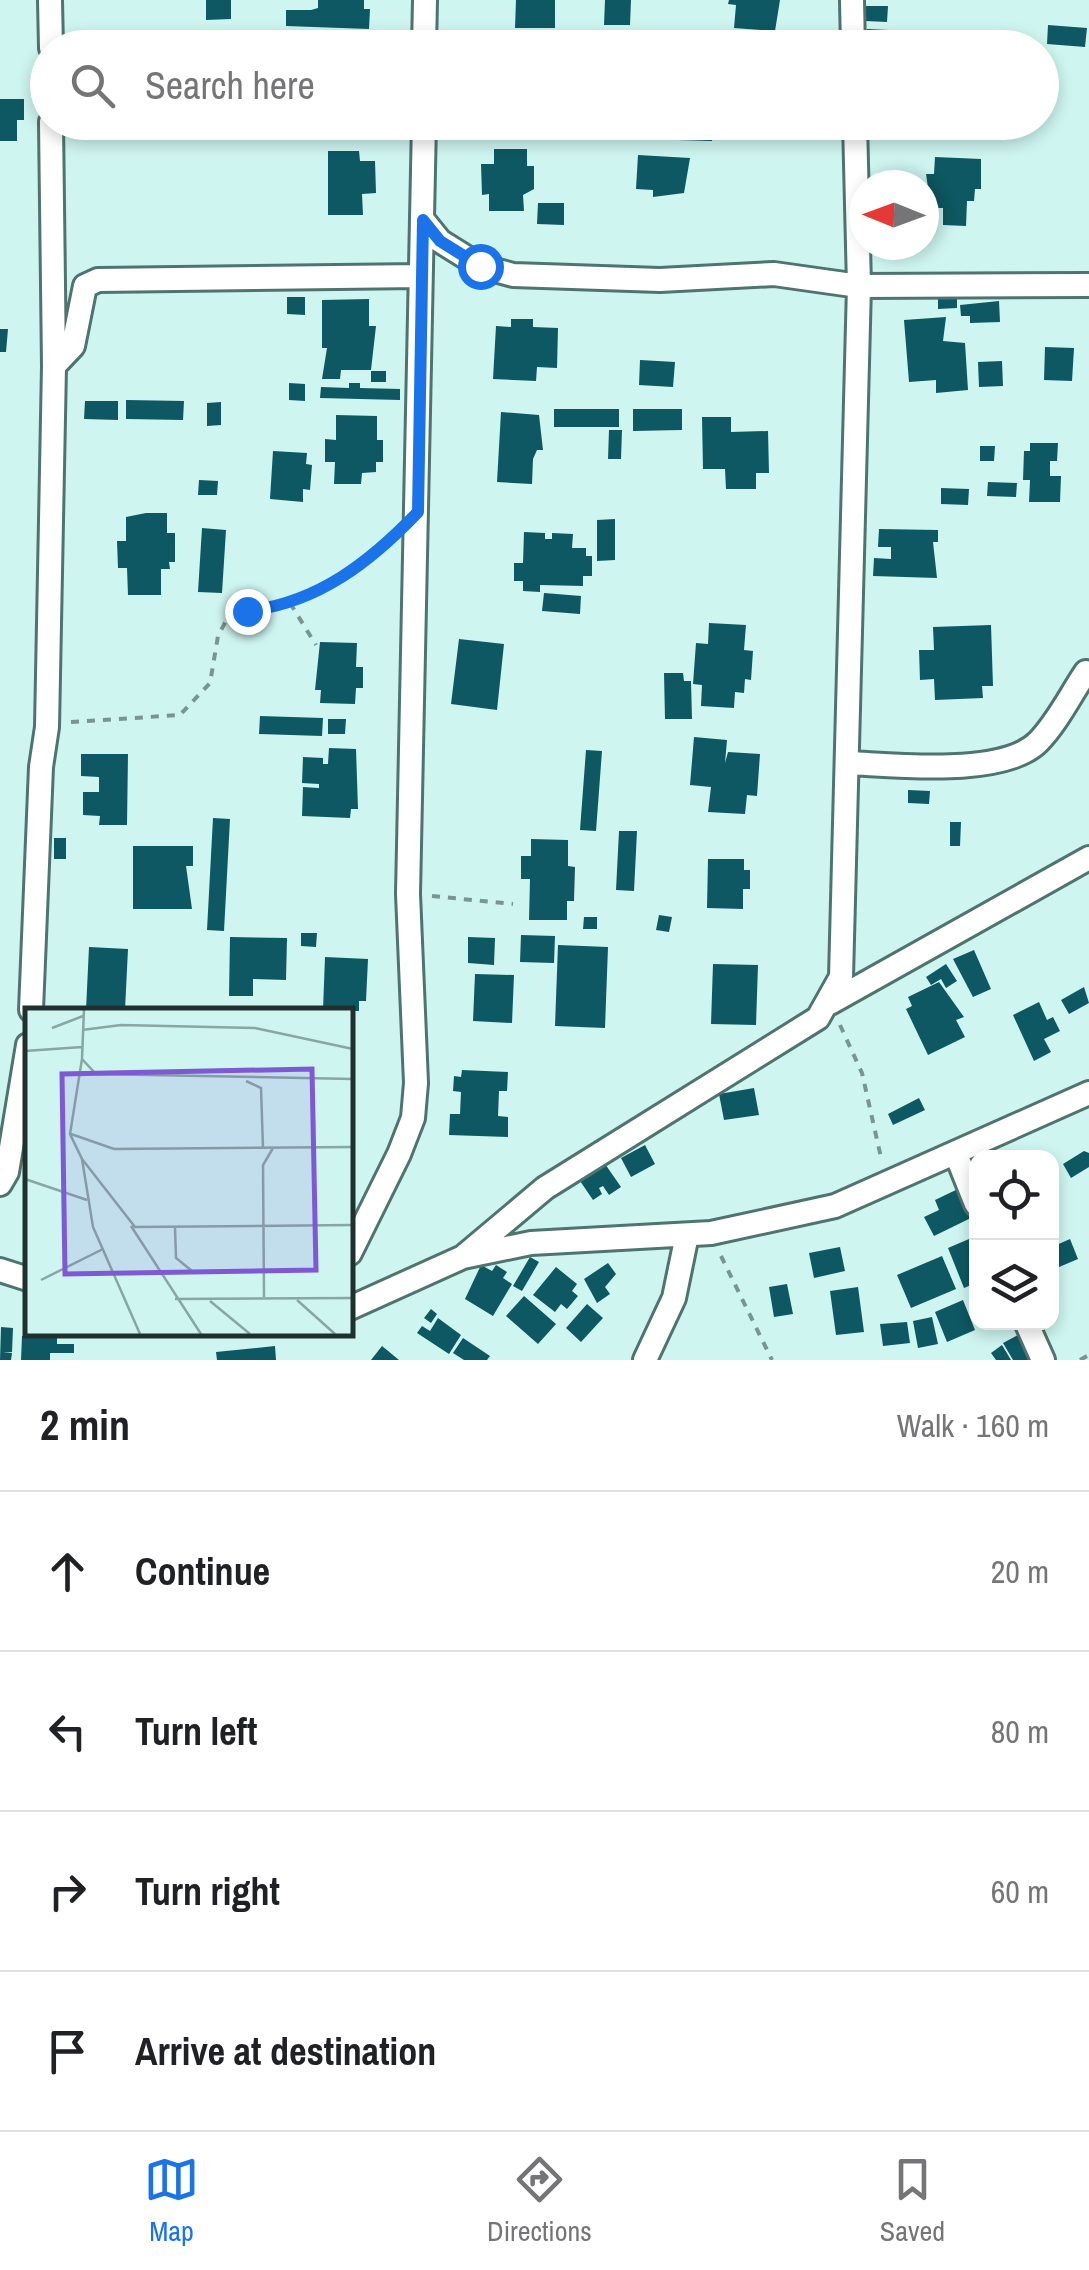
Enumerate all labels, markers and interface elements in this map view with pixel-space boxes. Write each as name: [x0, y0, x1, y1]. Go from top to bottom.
search box: [30, 30, 1059, 140]
icon: search: [65, 58, 120, 113]
text: Search here: [145, 60, 315, 111]
north arrow: [849, 170, 939, 260]
route start: [458, 244, 504, 290]
route end: [225, 589, 271, 635]
inset map: [25, 1008, 352, 1335]
map controls: [969, 1150, 1059, 1330]
button: locate: [969, 1150, 1059, 1240]
button: layers: [969, 1240, 1059, 1330]
text: 2 min: [40, 1397, 130, 1453]
text: Walk · 160 m: [897, 1404, 1049, 1447]
icon: ahead: [40, 1544, 95, 1599]
text: Continue: [135, 1546, 270, 1597]
text: 20 m: [991, 1550, 1049, 1593]
icon: left: [40, 1704, 95, 1759]
text: Turn left: [135, 1706, 257, 1757]
text: 80 m: [991, 1710, 1049, 1753]
icon: right: [40, 1864, 95, 1919]
text: Turn right: [135, 1866, 280, 1917]
text: 60 m: [991, 1870, 1049, 1913]
icon: arrive: [40, 2024, 95, 2079]
text: Arrive at destination: [135, 2026, 436, 2077]
tab: Map: [144, 2152, 199, 2250]
tab: Directions: [487, 2152, 592, 2250]
tab: Saved: [880, 2152, 945, 2250]

